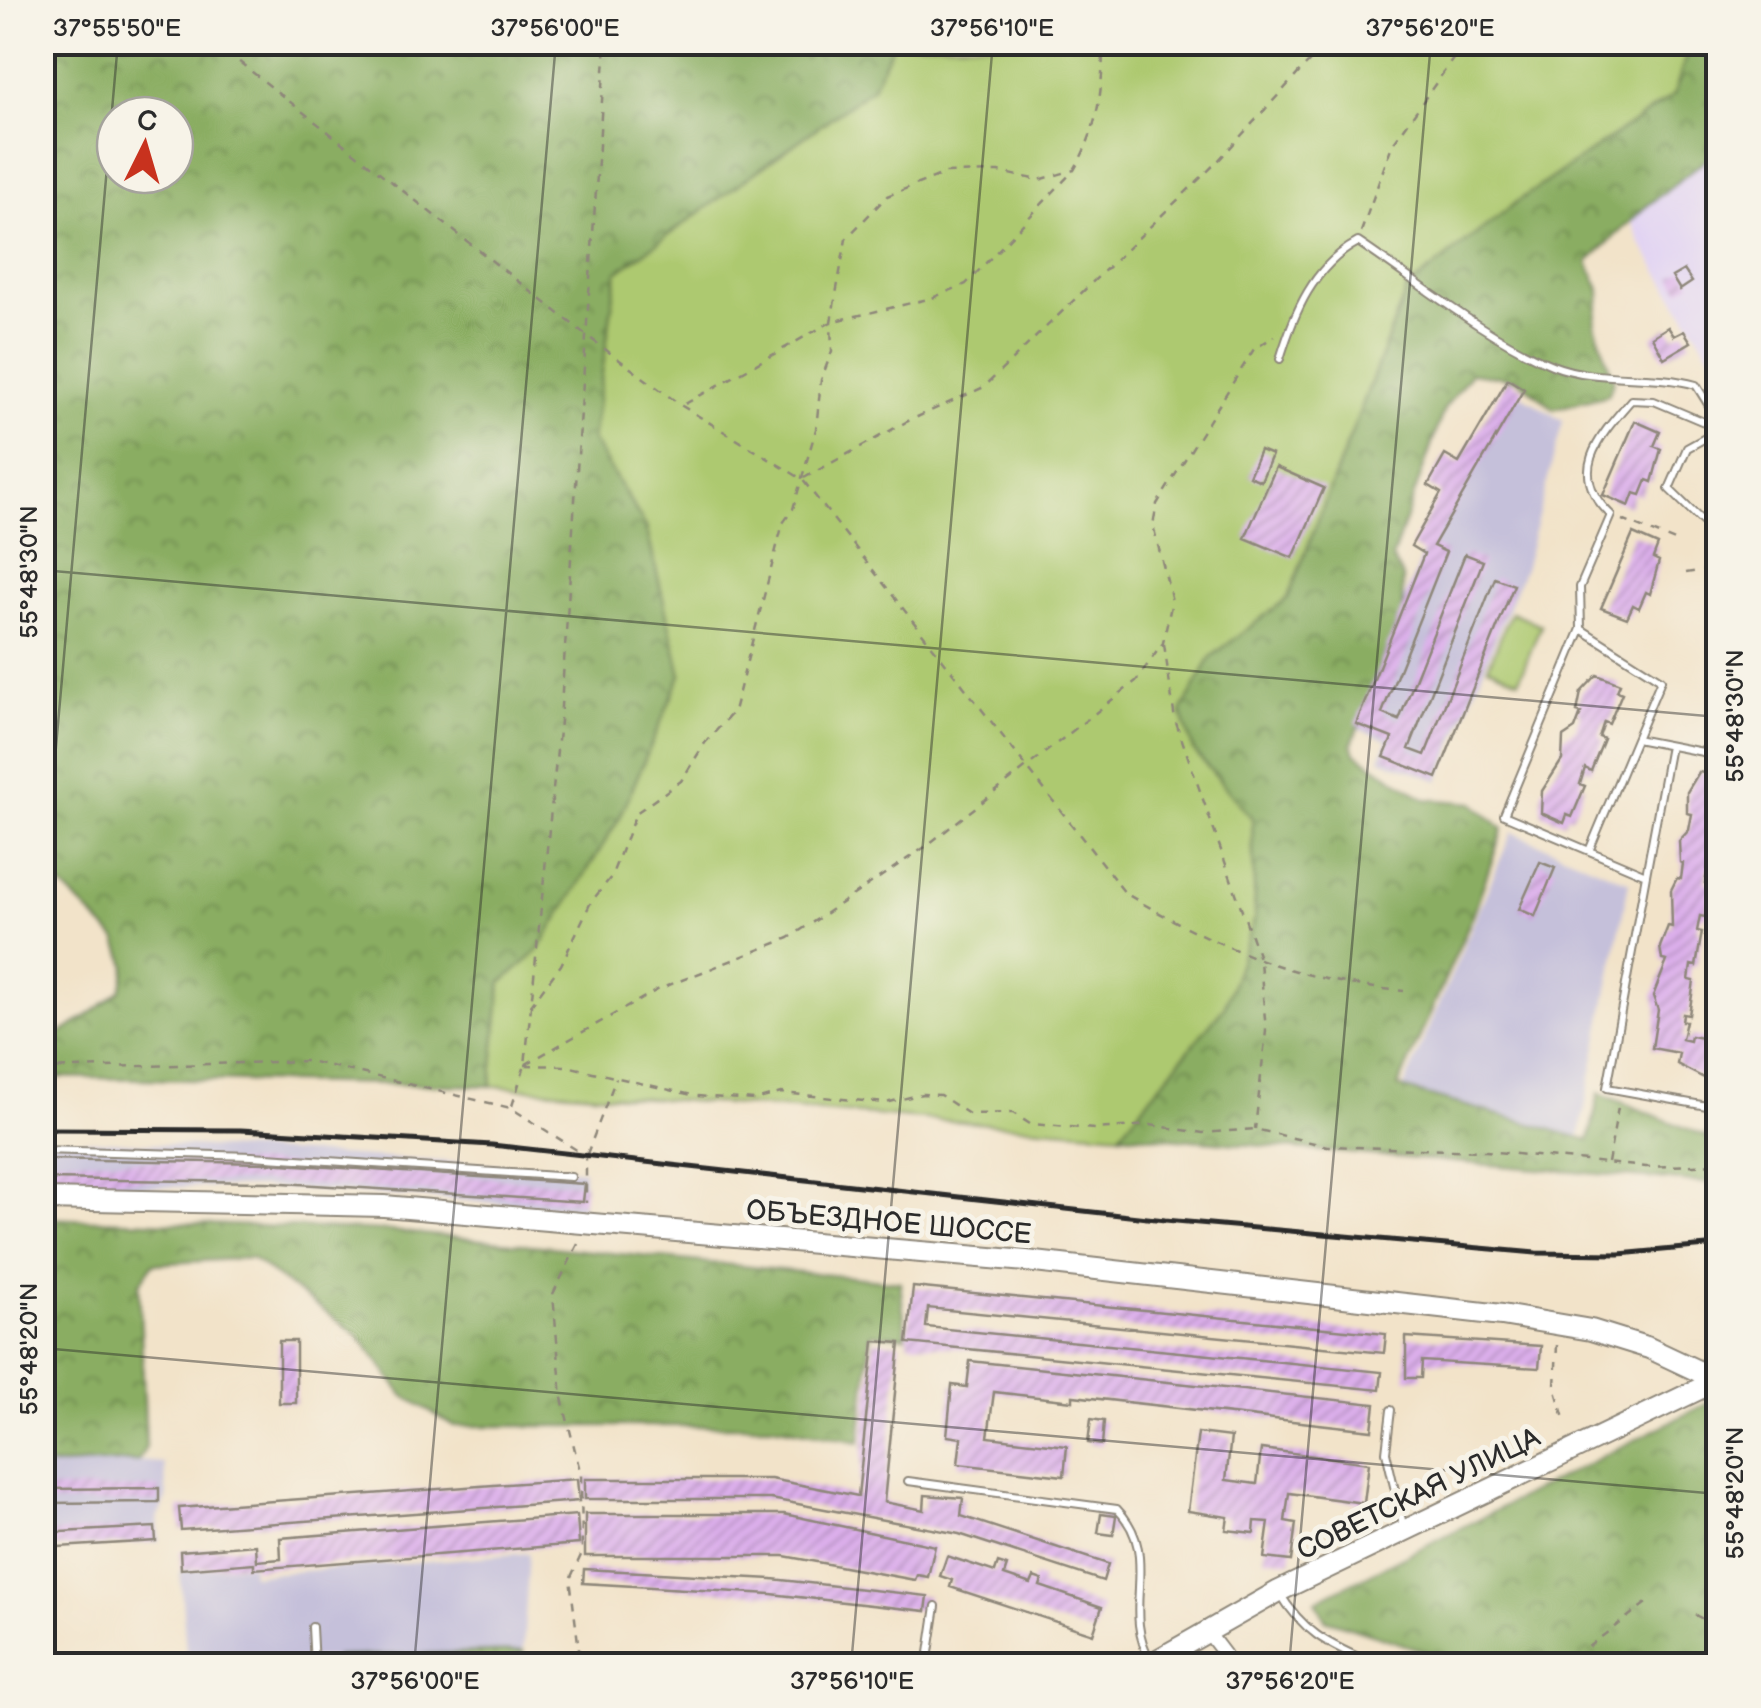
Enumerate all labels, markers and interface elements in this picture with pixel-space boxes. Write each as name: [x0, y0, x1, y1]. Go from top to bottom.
text: 37°55'50"E: [53, 13, 181, 44]
text: 37°56'00"E: [490, 13, 620, 44]
text: 37°56'10"E: [930, 13, 1054, 44]
text: 37°56'20"E: [1365, 13, 1495, 44]
north arrow: [95, 95, 195, 195]
text: С: [136, 104, 159, 139]
text: 55°48'30"N: [14, 505, 45, 639]
text: 55°48'30"N: [1720, 649, 1751, 783]
street label: ОБЪЕЗДНОЕ ШОССЕ: [745, 1194, 1033, 1251]
text: 55°48'20"N: [14, 1283, 45, 1415]
street label: СОВЕТСКАЯ УЛИЦА: [1292, 1421, 1547, 1568]
text: 55°48'20"N: [1720, 1427, 1751, 1559]
text: 37°56'00"E: [350, 1666, 480, 1697]
text: 37°56'10"E: [790, 1666, 914, 1697]
text: 37°56'20"E: [1225, 1666, 1355, 1697]

